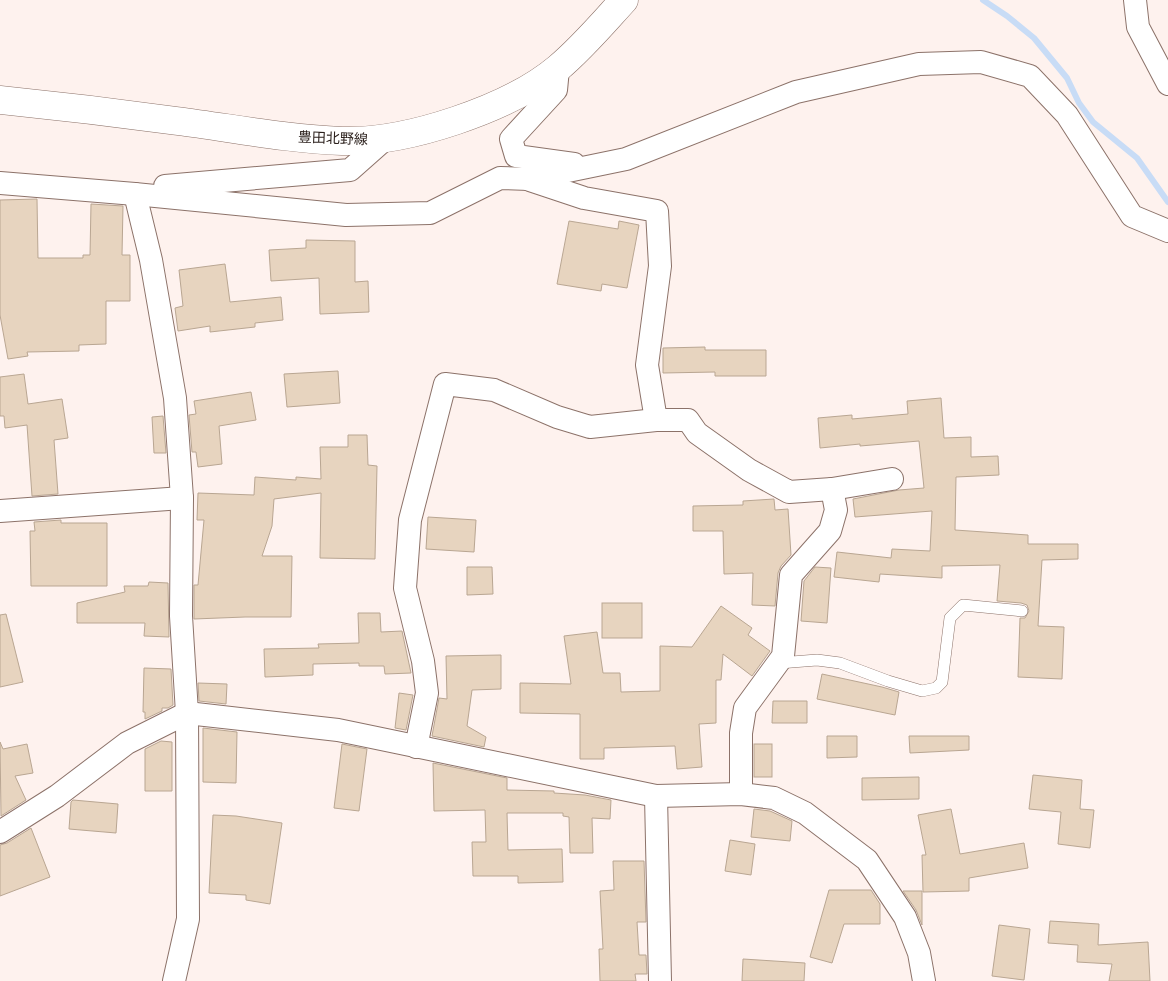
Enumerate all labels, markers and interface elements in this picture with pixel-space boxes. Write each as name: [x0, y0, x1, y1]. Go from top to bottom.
street label: 豊田北野線: [298, 128, 368, 148]

